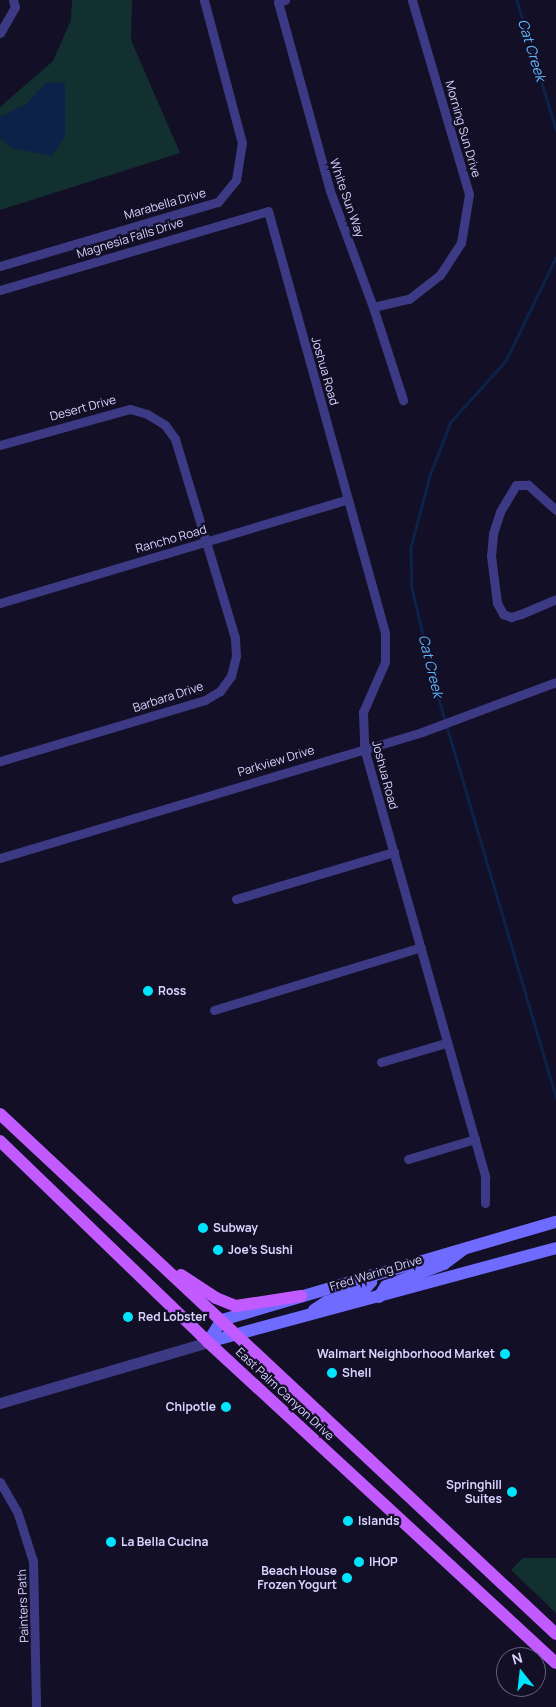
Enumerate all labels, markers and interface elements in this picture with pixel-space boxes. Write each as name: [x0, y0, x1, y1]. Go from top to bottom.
water label: Cat Creek: [515, 17, 549, 83]
street label: Morning Sun Drive: [442, 79, 484, 179]
street label: White Sun Way: [327, 157, 367, 239]
street label: Marabella Drive: [122, 185, 208, 223]
street label: Magnesia Falls Drive: [75, 215, 185, 261]
street label: Joshua Road: [308, 335, 342, 407]
street label: Desert Drive: [48, 392, 118, 424]
street label: Rancho Road: [134, 522, 208, 556]
water label: Cat Creek: [415, 633, 447, 699]
street label: Barbara Drive: [131, 679, 205, 715]
street label: Joshua Road: [369, 739, 401, 811]
street label: Parkview Drive: [236, 743, 316, 779]
place label: Ross: [158, 984, 186, 998]
marker: Ross: [142, 985, 154, 997]
place label: Subway: [213, 1221, 258, 1235]
marker: Subway: [197, 1222, 209, 1234]
place label: Joe's Sushi: [228, 1243, 292, 1257]
marker: Joe's Sushi: [212, 1244, 224, 1256]
street label: Fred Waring Drive: [328, 1252, 424, 1294]
place label: Red Lobster: [138, 1310, 207, 1324]
marker: Red Lobster: [122, 1311, 134, 1323]
street label: East Palm Canyon Drive: [233, 1345, 337, 1443]
place label: Walmart Neighborhood Market: [317, 1347, 495, 1361]
marker: Walmart Neighborhood Market: [499, 1348, 511, 1360]
place label: Shell: [342, 1366, 371, 1380]
marker: Shell: [326, 1367, 338, 1379]
place label: Chipotle: [166, 1400, 216, 1414]
marker: Chipotle: [220, 1401, 232, 1413]
place label: Springhill Suites: [446, 1478, 502, 1506]
marker: Springhill Suites: [506, 1486, 518, 1498]
place label: Islands: [358, 1514, 399, 1528]
marker: Islands: [342, 1515, 354, 1527]
place label: La Bella Cucina: [121, 1535, 208, 1549]
marker: La Bella Cucina: [105, 1536, 117, 1548]
place label: IHOP: [369, 1555, 398, 1569]
marker: IHOP: [353, 1556, 365, 1568]
place label: Beach House Frozen Yogurt: [257, 1564, 337, 1592]
street label: Painters Path: [15, 1569, 31, 1643]
marker: Beach House Frozen Yogurt: [341, 1572, 353, 1584]
north arrow: [496, 1647, 546, 1697]
text: N: [510, 1648, 524, 1669]

